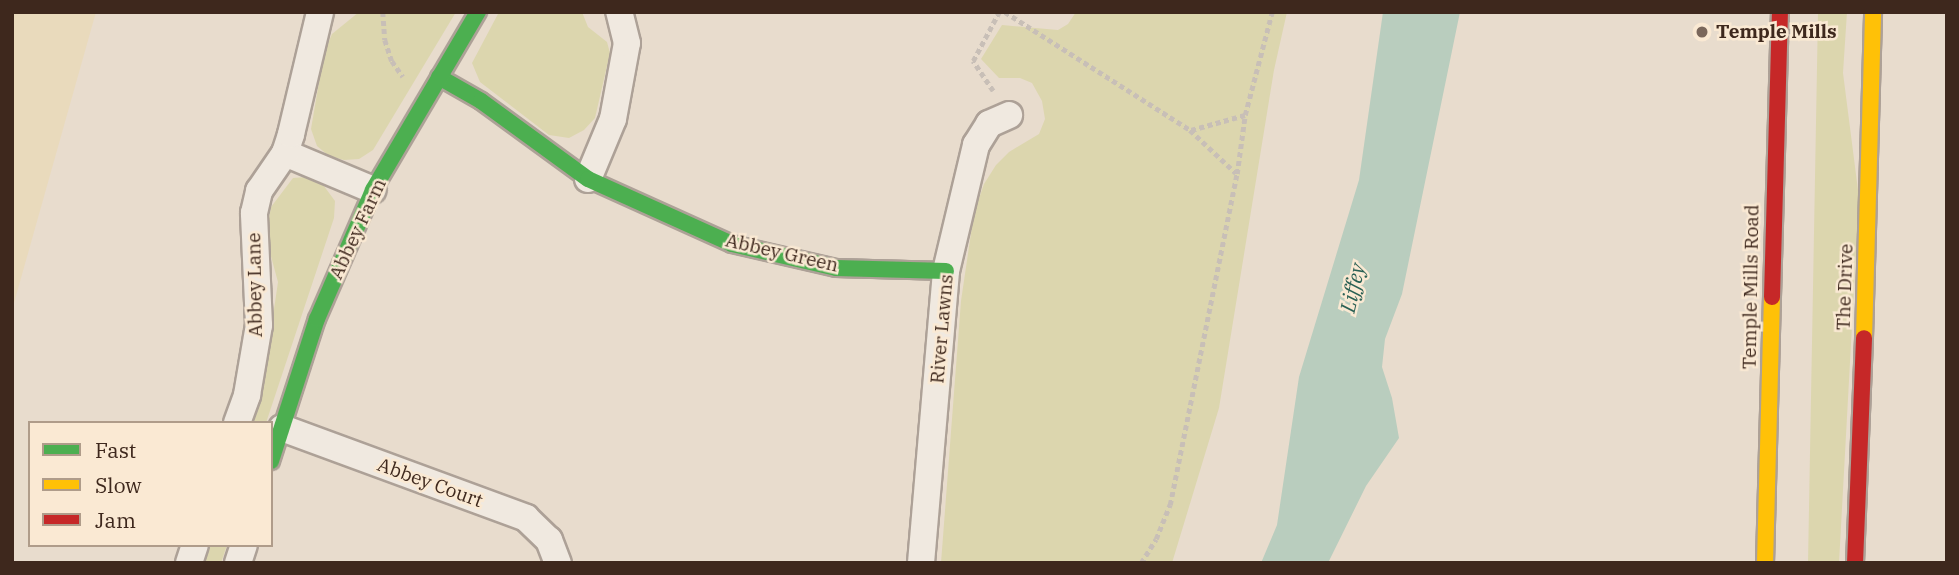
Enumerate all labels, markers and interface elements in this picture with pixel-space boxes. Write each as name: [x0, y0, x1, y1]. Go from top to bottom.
place label: Temple Mills: [1716, 21, 1837, 43]
marker: Temple Mills: [1694, 24, 1710, 40]
street label: Abbey Farm: [325, 175, 391, 283]
street label: Temple Mills Road: [1738, 204, 1764, 370]
street label: Abbey Green: [723, 229, 841, 277]
street label: Abbey Lane: [243, 233, 267, 337]
street label: The Drive: [1832, 243, 1858, 331]
water label: Liffey: [1334, 261, 1370, 315]
street label: River Lawns: [926, 274, 958, 384]
legend: [28, 421, 273, 547]
text: Fast: [95, 436, 136, 464]
street label: Abbey Court: [374, 453, 486, 513]
text: Slow: [95, 471, 142, 499]
text: Jam: [95, 506, 136, 534]

